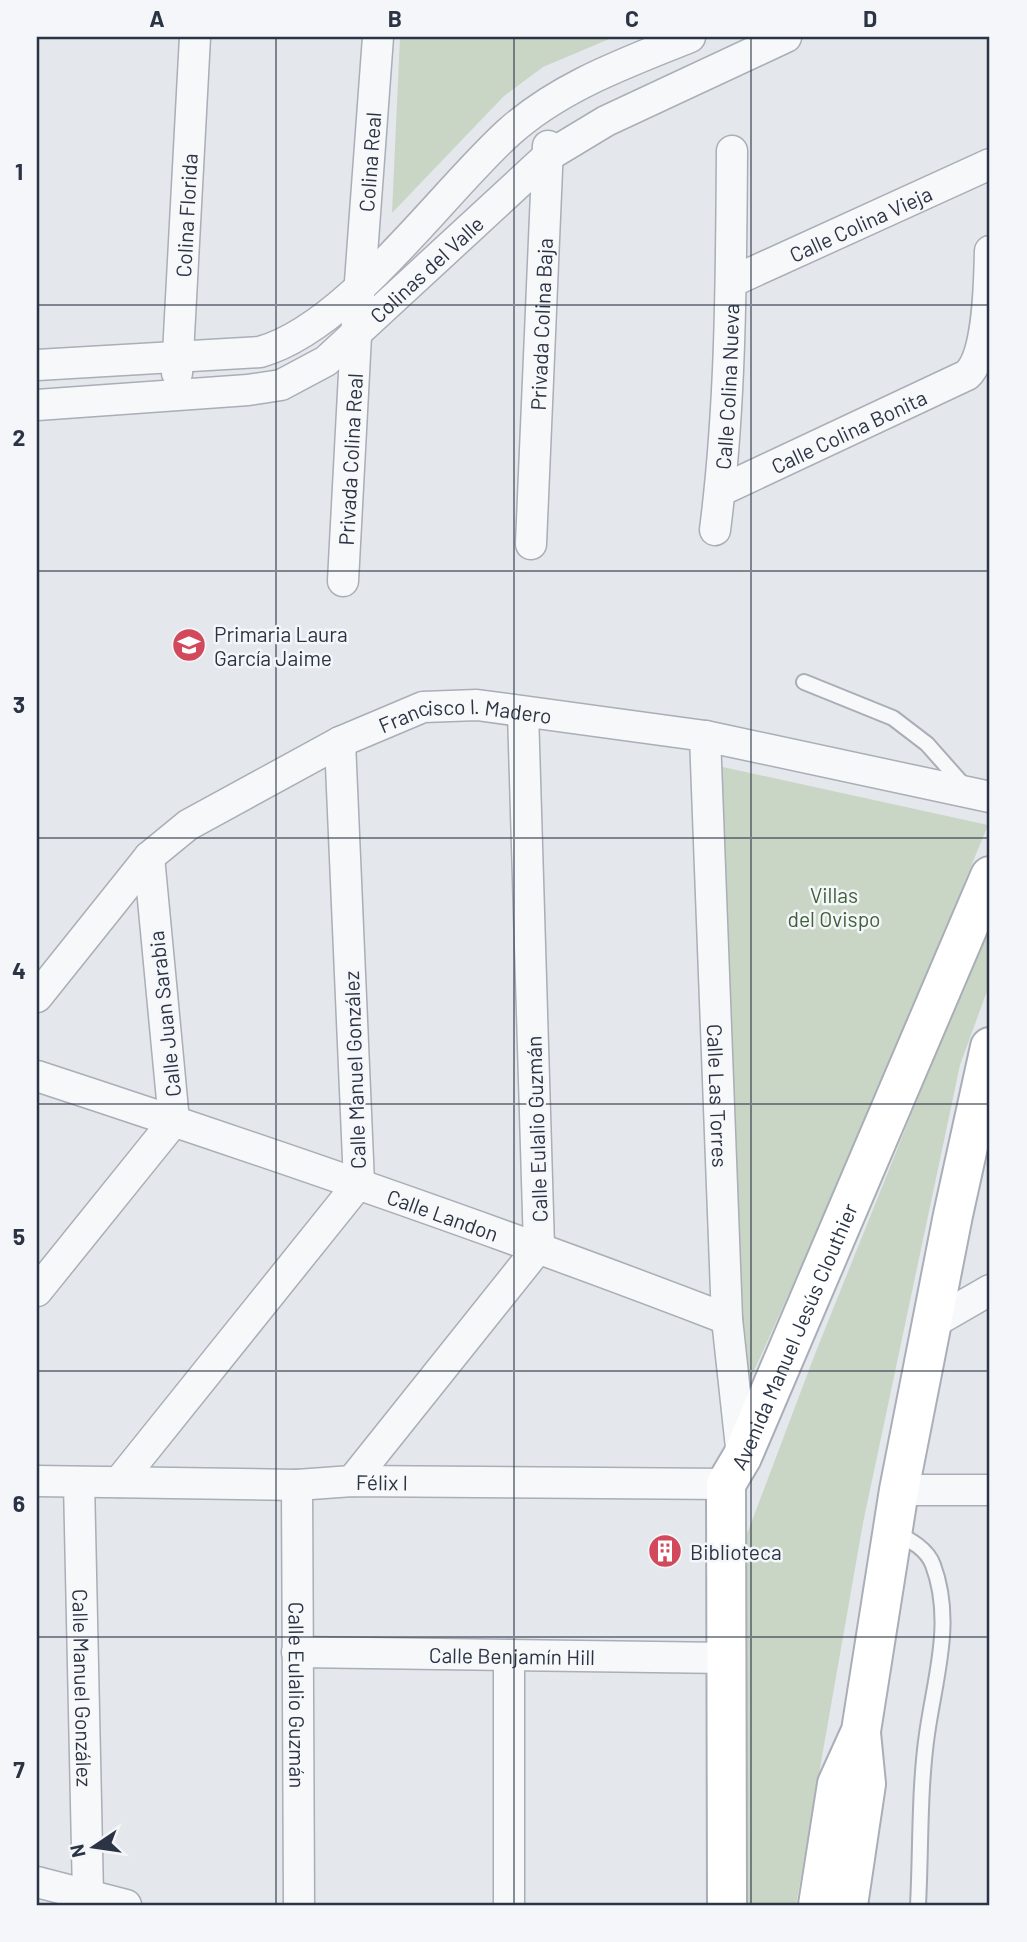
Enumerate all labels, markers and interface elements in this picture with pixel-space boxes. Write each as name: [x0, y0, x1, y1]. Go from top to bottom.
text: A: [149, 4, 165, 32]
text: B: [388, 4, 402, 32]
text: C: [625, 4, 639, 32]
text: D: [863, 4, 877, 32]
street label: Colina Real: [353, 111, 385, 213]
street label: Colina Florida: [170, 153, 201, 278]
text: 1: [15, 157, 23, 185]
street label: Calle Colina Vieja: [785, 180, 935, 266]
street label: Colinas del Valle: [364, 210, 488, 327]
street label: Privada Colina Baja: [524, 237, 557, 411]
street label: Calle Colina Nueva: [709, 303, 743, 470]
street label: Privada Colina Real: [332, 372, 367, 546]
street label: Calle Colina Bonita: [767, 383, 930, 478]
text: 2: [13, 423, 25, 451]
place label: Primaria Laura García Jaime: [214, 621, 348, 670]
school or university icon: Primaria Laura García Jaime: [170, 626, 208, 664]
text: 3: [13, 690, 25, 718]
street label: Francisco I. Madero: [374, 692, 553, 737]
park label: Villas del Ovispo: [787, 882, 881, 931]
street label: Calle Juan Sarabia: [143, 930, 185, 1098]
text: 4: [12, 956, 26, 984]
street label: Calle Manuel González: [338, 971, 370, 1169]
street label: Calle Las Torres: [703, 1023, 734, 1168]
street label: Calle Eulalio Guzmán: [520, 1035, 552, 1223]
street label: Calle Landon: [384, 1183, 502, 1245]
street label: Avenida Manuel Jesús Clouthier: [725, 1199, 862, 1474]
text: 5: [13, 1222, 25, 1250]
street label: Félix I: [356, 1469, 408, 1494]
text: 6: [13, 1489, 25, 1517]
building icon: Biblioteca: [646, 1532, 684, 1570]
place label: Biblioteca: [690, 1539, 782, 1564]
street label: Calle Manuel González: [69, 1589, 98, 1787]
street label: Calle Eulalio Guzmán: [285, 1602, 311, 1788]
street label: Calle Benjamín Hill: [429, 1641, 595, 1669]
text: 7: [13, 1755, 25, 1783]
north arrow: [60, 1812, 130, 1882]
text: N: [64, 1842, 90, 1860]

